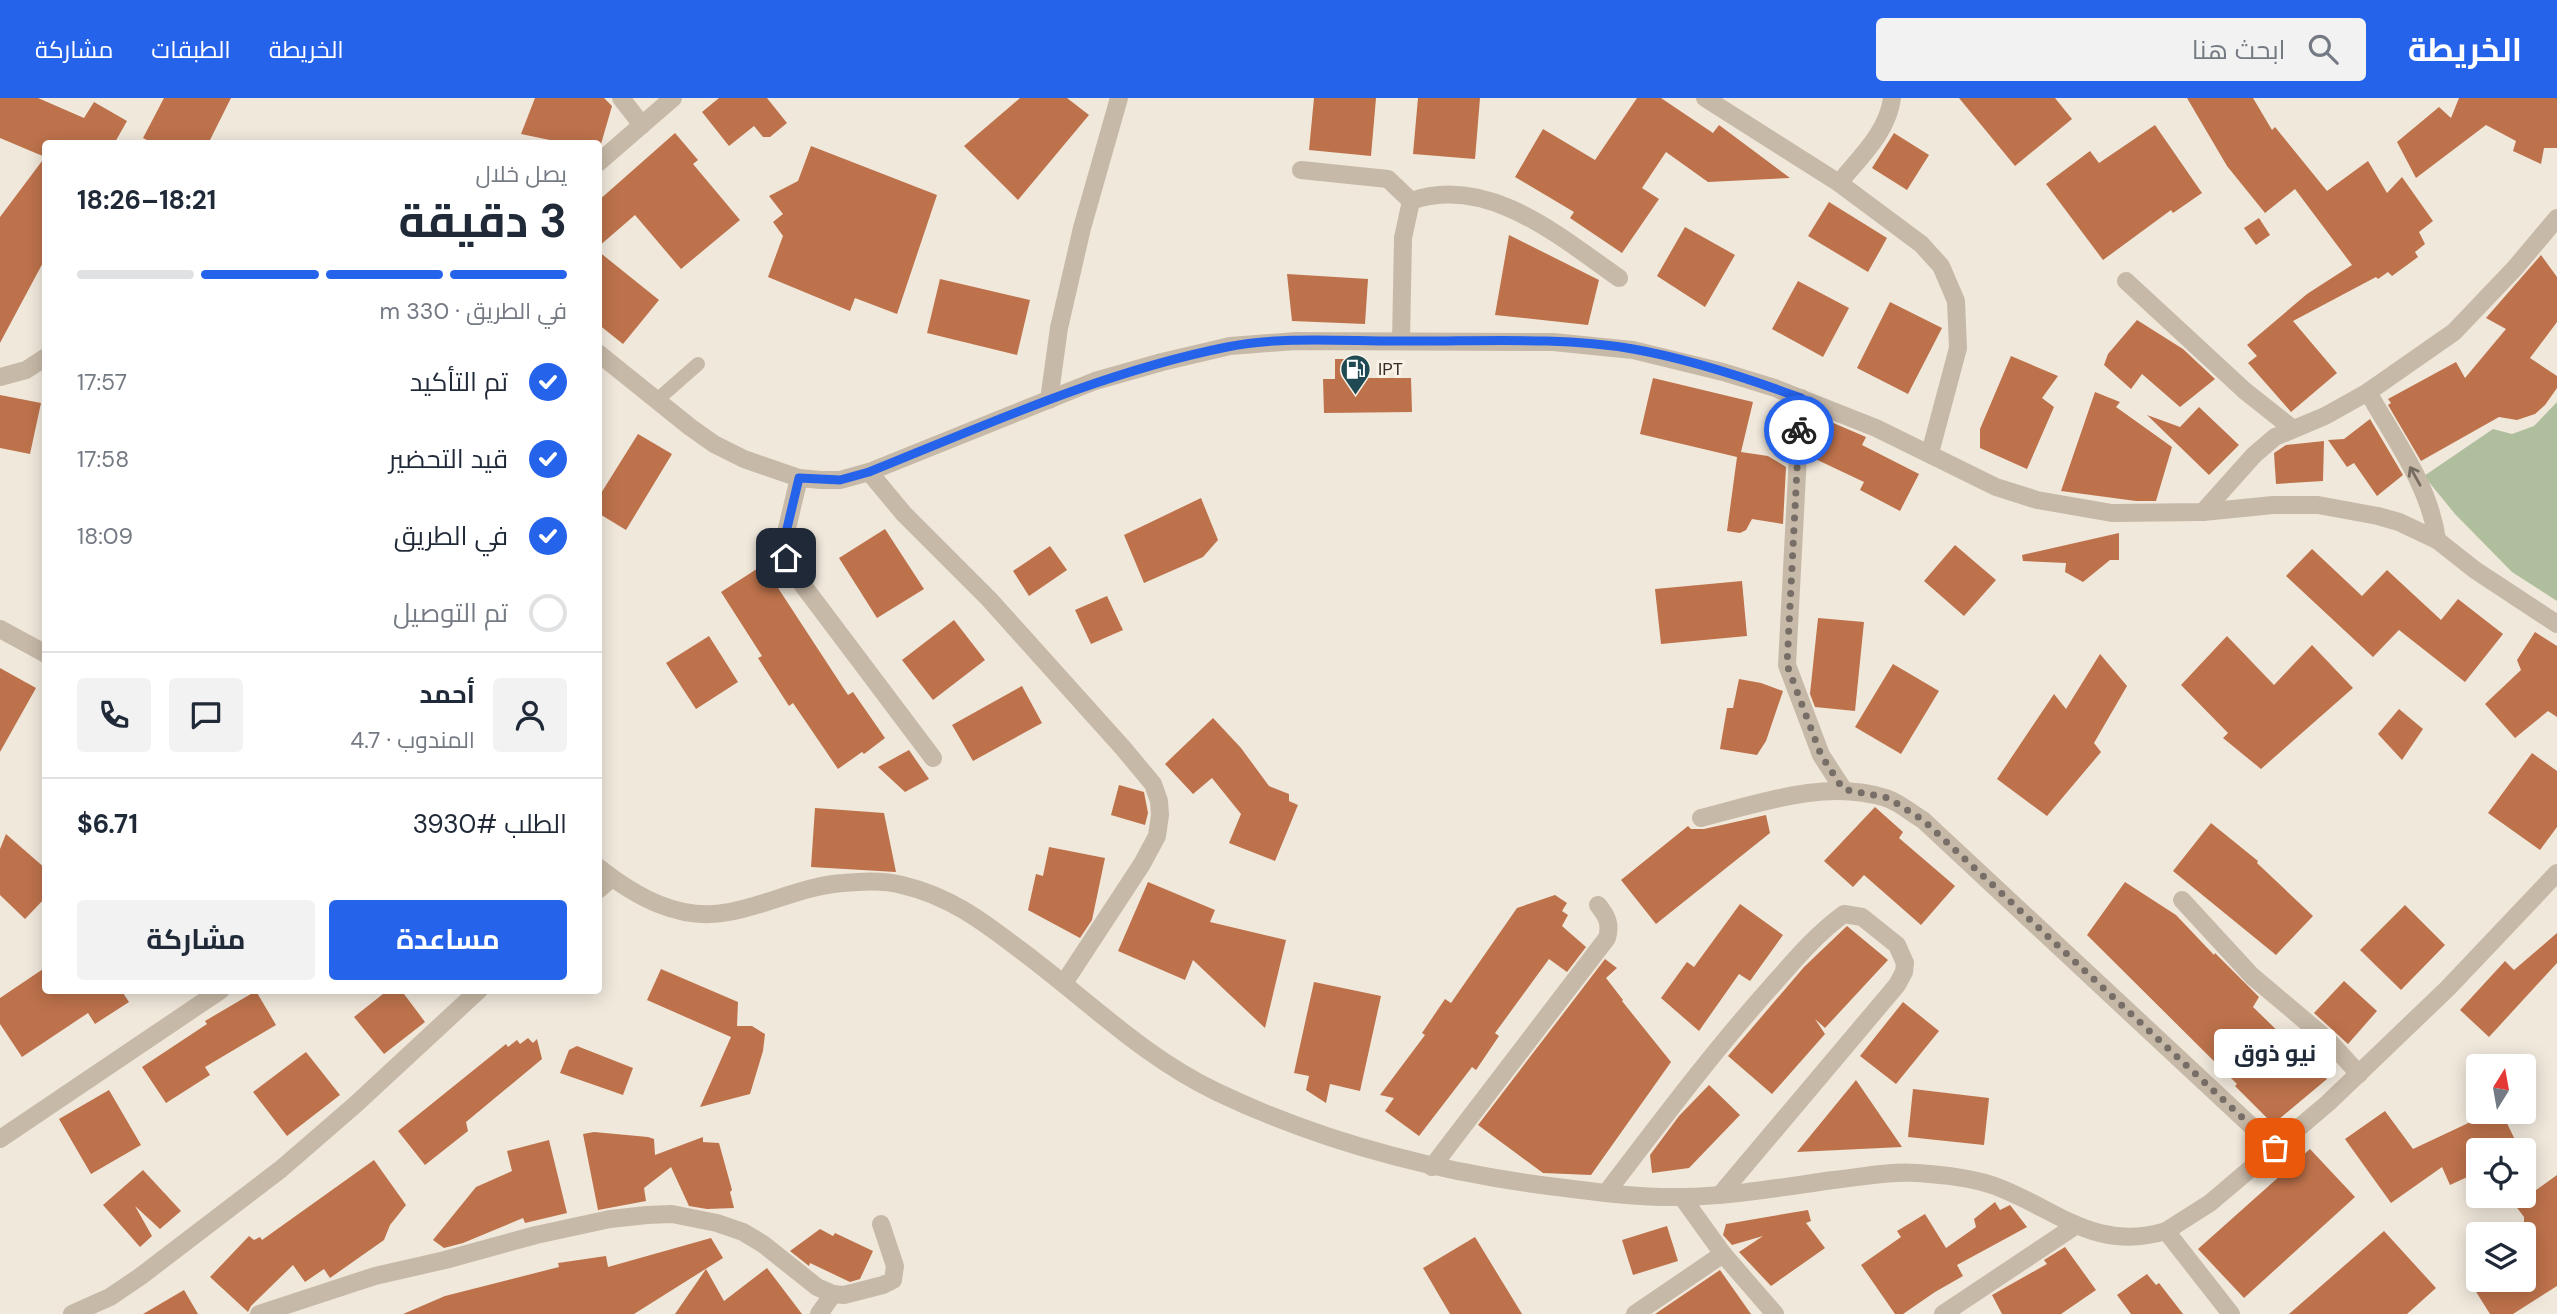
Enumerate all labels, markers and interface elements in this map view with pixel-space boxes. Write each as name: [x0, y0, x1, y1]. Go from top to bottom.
search box: [1876, 18, 2366, 81]
text: الخريطة: [2408, 28, 2522, 71]
icon: search: [2304, 30, 2342, 68]
text: ابحث هنا: [2192, 33, 2286, 67]
text: مشاركة: [35, 34, 113, 65]
text: الطبقات: [151, 34, 231, 65]
text: الخريطة: [269, 34, 344, 65]
text: يصل خلال: [476, 159, 567, 189]
text: 18:21–18:26: [77, 183, 216, 217]
text: 3 دقيقة: [398, 191, 567, 251]
text: في الطريق · 330 m: [380, 296, 567, 326]
fuel station icon: IPT: [1338, 352, 1372, 396]
place label: IPT: [1378, 357, 1403, 381]
icon: check: [529, 363, 567, 401]
text: تم التأكيد: [410, 365, 508, 399]
text: 17:57: [77, 367, 127, 397]
courier: [1764, 395, 1834, 465]
icon: bike: [1780, 411, 1818, 449]
icon: check: [529, 440, 567, 478]
text: قيد التحضير: [389, 442, 508, 476]
text: 17:58: [77, 444, 129, 474]
one-way arrow: [2408, 467, 2422, 487]
icon: check: [529, 517, 567, 555]
text: في الطريق: [394, 519, 508, 553]
text: 18:09: [77, 521, 133, 551]
pin: [756, 528, 816, 588]
icon: home: [767, 539, 805, 577]
text: تم التوصيل: [393, 596, 508, 630]
text: أحمد: [419, 677, 475, 711]
button: phone: [77, 678, 151, 752]
button: chat: [169, 678, 243, 752]
button: person: [493, 678, 567, 752]
text: المندوب · 4.7: [350, 725, 475, 755]
text: $6.71: [77, 807, 138, 841]
text: الطلب #3930: [413, 807, 567, 841]
button: مشاركة: [77, 900, 315, 980]
button: مساعدة: [329, 900, 567, 980]
callout: نيو ذوق: [2214, 1029, 2336, 1078]
text: نيو ذوق: [2234, 1038, 2316, 1068]
north arrow: [2466, 1054, 2536, 1124]
map controls: [2466, 1054, 2536, 1292]
pin: [2245, 1118, 2305, 1178]
icon: bag: [2256, 1129, 2294, 1167]
button: locate: [2466, 1138, 2536, 1208]
button: layers: [2466, 1222, 2536, 1292]

